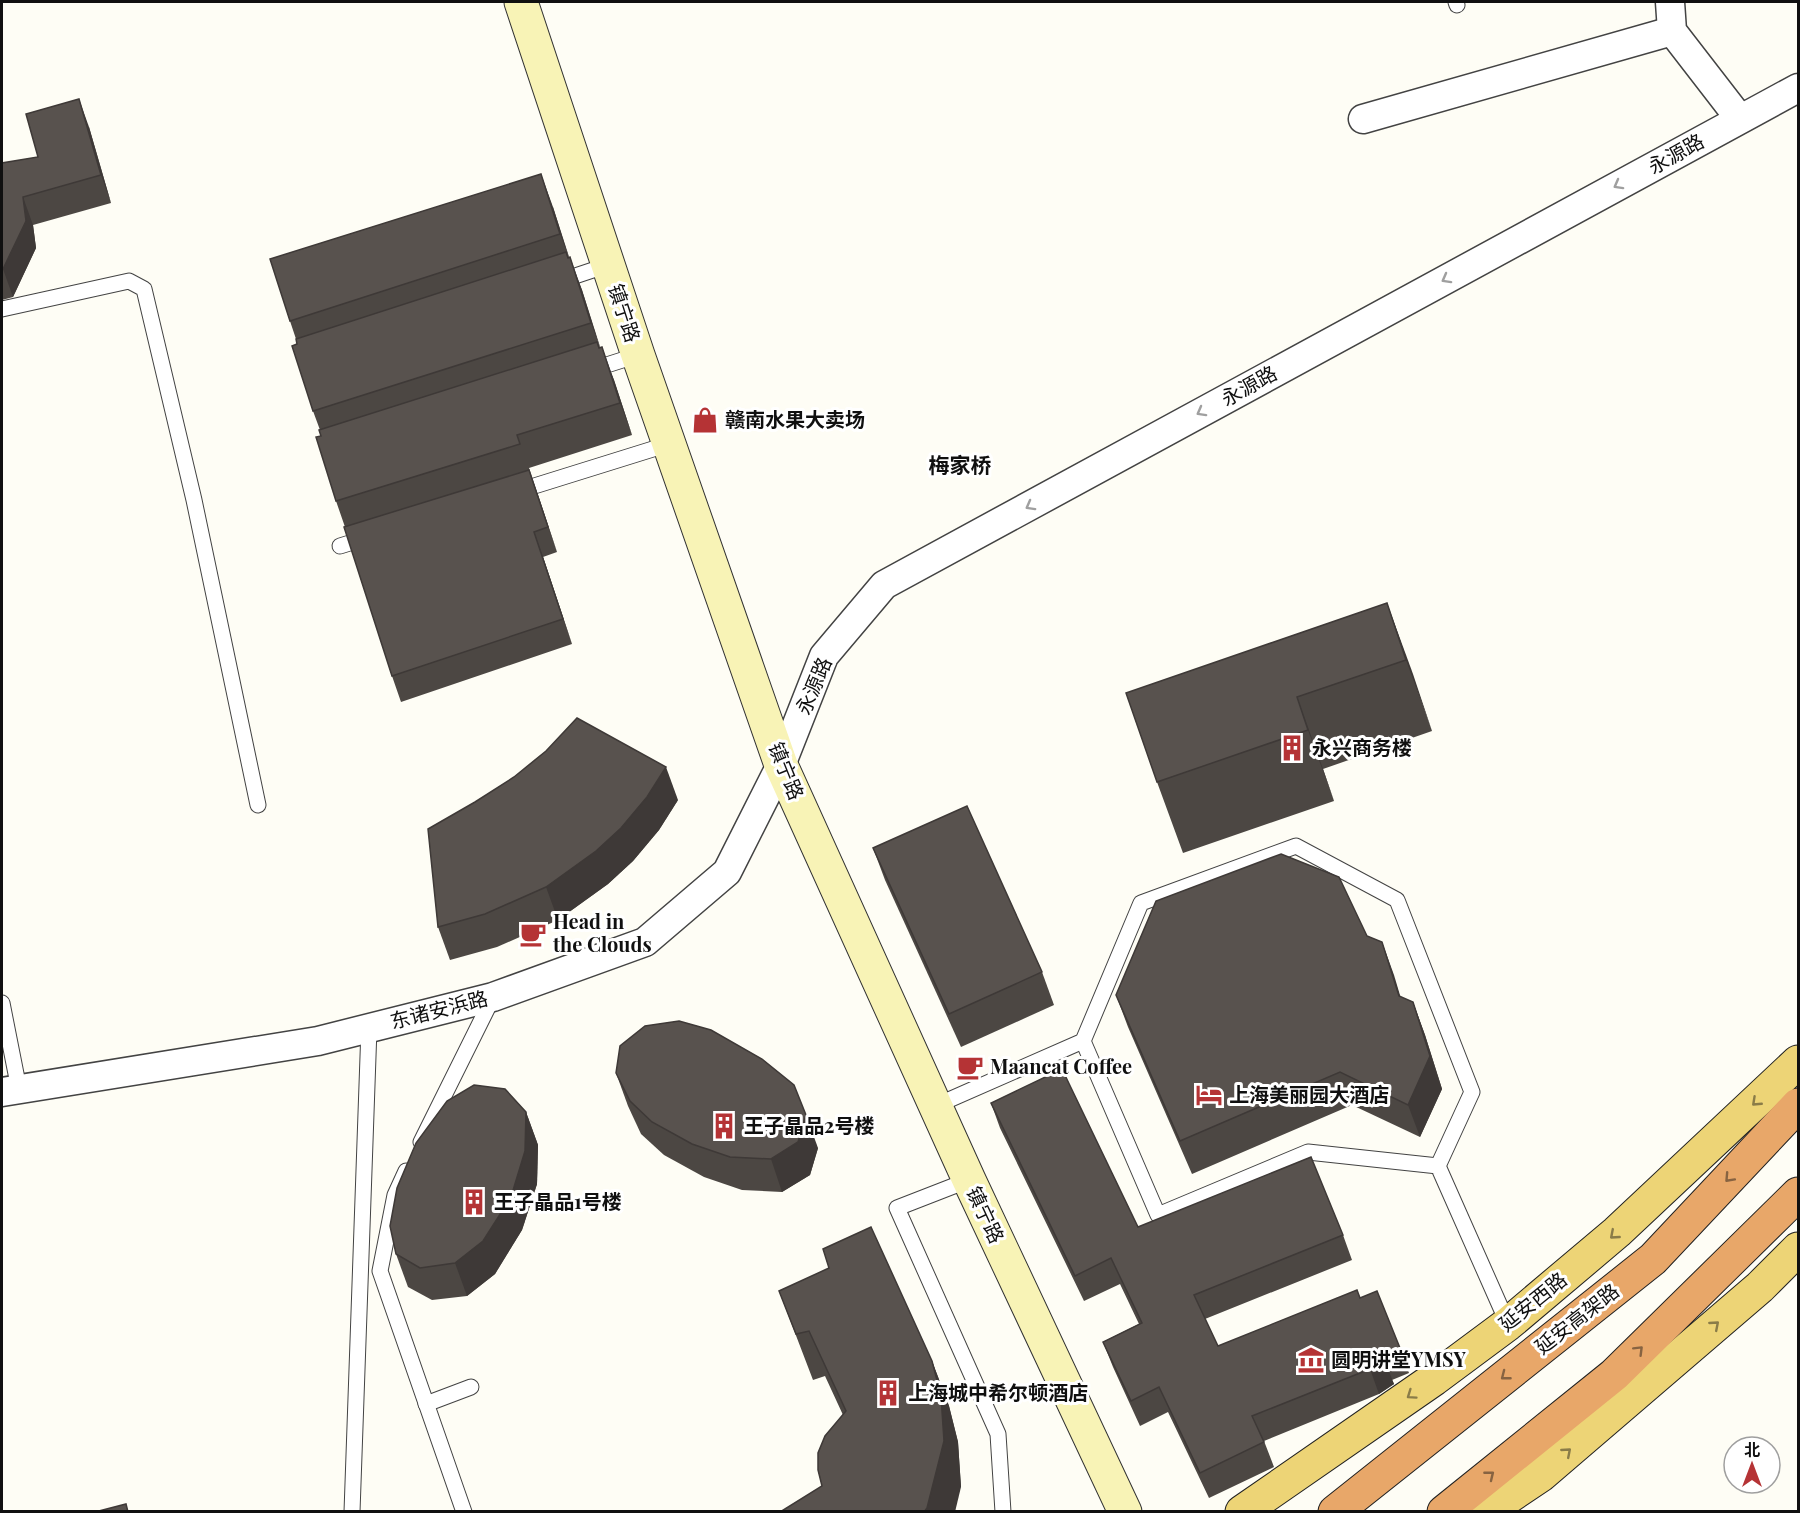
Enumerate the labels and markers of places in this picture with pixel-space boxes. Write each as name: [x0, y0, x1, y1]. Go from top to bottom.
shop icon: 赣南水果大卖场: [690, 405, 720, 435]
place label: 赣南水果大卖场: [725, 405, 865, 432]
building icon: 永兴商务楼: [1277, 733, 1307, 763]
place label: 永兴商务楼: [1312, 733, 1412, 760]
place label: Head in the Clouds: [552, 907, 652, 957]
cafe icon: Head in the Clouds: [518, 919, 548, 949]
cafe icon: Maancat Coffee: [955, 1052, 985, 1082]
place label: Maancat Coffee: [990, 1052, 1132, 1079]
hotel icon: 上海美丽园大酒店: [1194, 1080, 1224, 1110]
place label: 上海美丽园大酒店: [1229, 1080, 1389, 1107]
building icon: 王子晶品2号楼: [709, 1111, 739, 1141]
place label: 王子晶品2号楼: [744, 1111, 874, 1138]
building icon: 王子晶品1号楼: [459, 1187, 489, 1217]
place label: 王子晶品1号楼: [494, 1187, 622, 1214]
museum icon: 圆明讲堂YMSY: [1296, 1345, 1326, 1375]
place label: 圆明讲堂YMSY: [1331, 1345, 1466, 1372]
building icon: 上海城中希尔顿酒店: [873, 1378, 903, 1408]
place label: 上海城中希尔顿酒店: [908, 1378, 1088, 1405]

